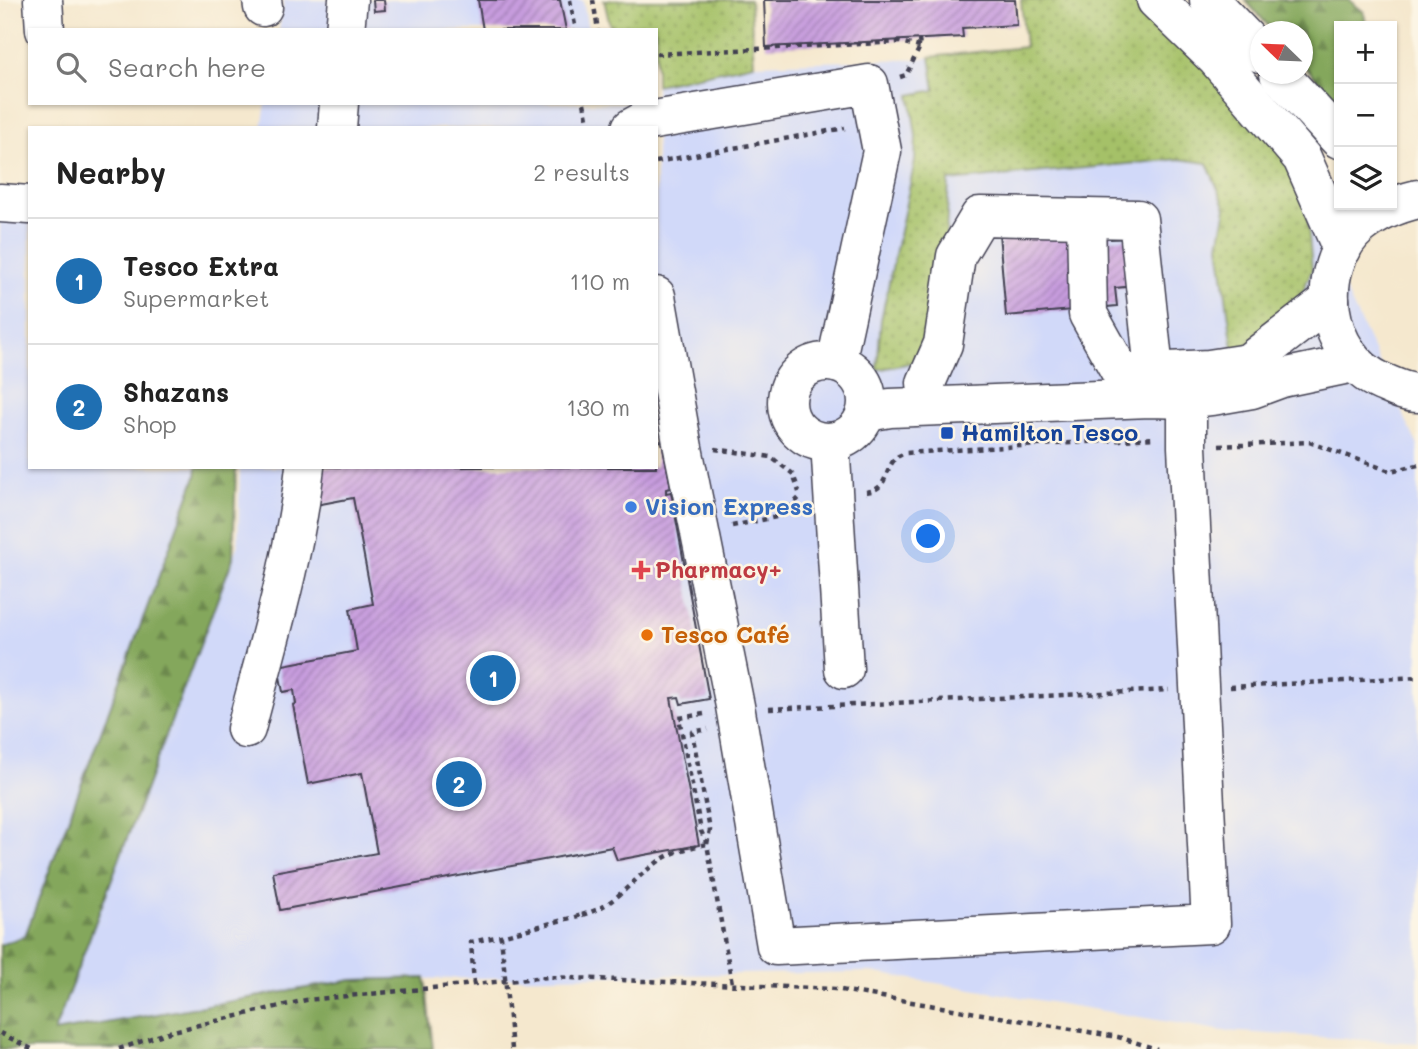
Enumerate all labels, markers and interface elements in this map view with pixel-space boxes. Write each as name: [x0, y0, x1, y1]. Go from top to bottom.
north arrow: [1250, 21, 1313, 84]
map controls: [1334, 21, 1397, 210]
button: +: [1334, 21, 1397, 84]
search box: [28, 28, 658, 105]
icon: search: [52, 48, 90, 86]
text: Search here: [108, 50, 266, 84]
button: −: [1334, 84, 1397, 147]
button: layers: [1334, 147, 1397, 210]
text: Nearby: [56, 152, 166, 192]
text: 2 results: [533, 157, 630, 187]
text: Tesco Extra: [123, 249, 279, 283]
text: 1: [74, 266, 84, 296]
text: 110 m: [570, 266, 630, 296]
text: Supermarket: [123, 283, 269, 313]
text: Shazans: [123, 375, 229, 409]
text: 2: [73, 392, 85, 422]
text: 130 m: [566, 392, 630, 422]
text: Shop: [123, 409, 177, 439]
place label: Hamilton Tesco: [961, 417, 1138, 447]
marker: Hamilton Tesco: [939, 425, 955, 441]
place label: Vision Express: [645, 491, 813, 521]
marker: Vision Express: [623, 499, 639, 515]
your location: [911, 519, 945, 553]
place label: Pharmacy+: [655, 554, 782, 584]
marker: Pharmacy+: [633, 562, 649, 578]
place label: Tesco Café: [661, 619, 790, 649]
marker: Tesco Café: [639, 627, 655, 643]
pin: 1: [470, 652, 516, 704]
pin: 2: [436, 758, 482, 810]

